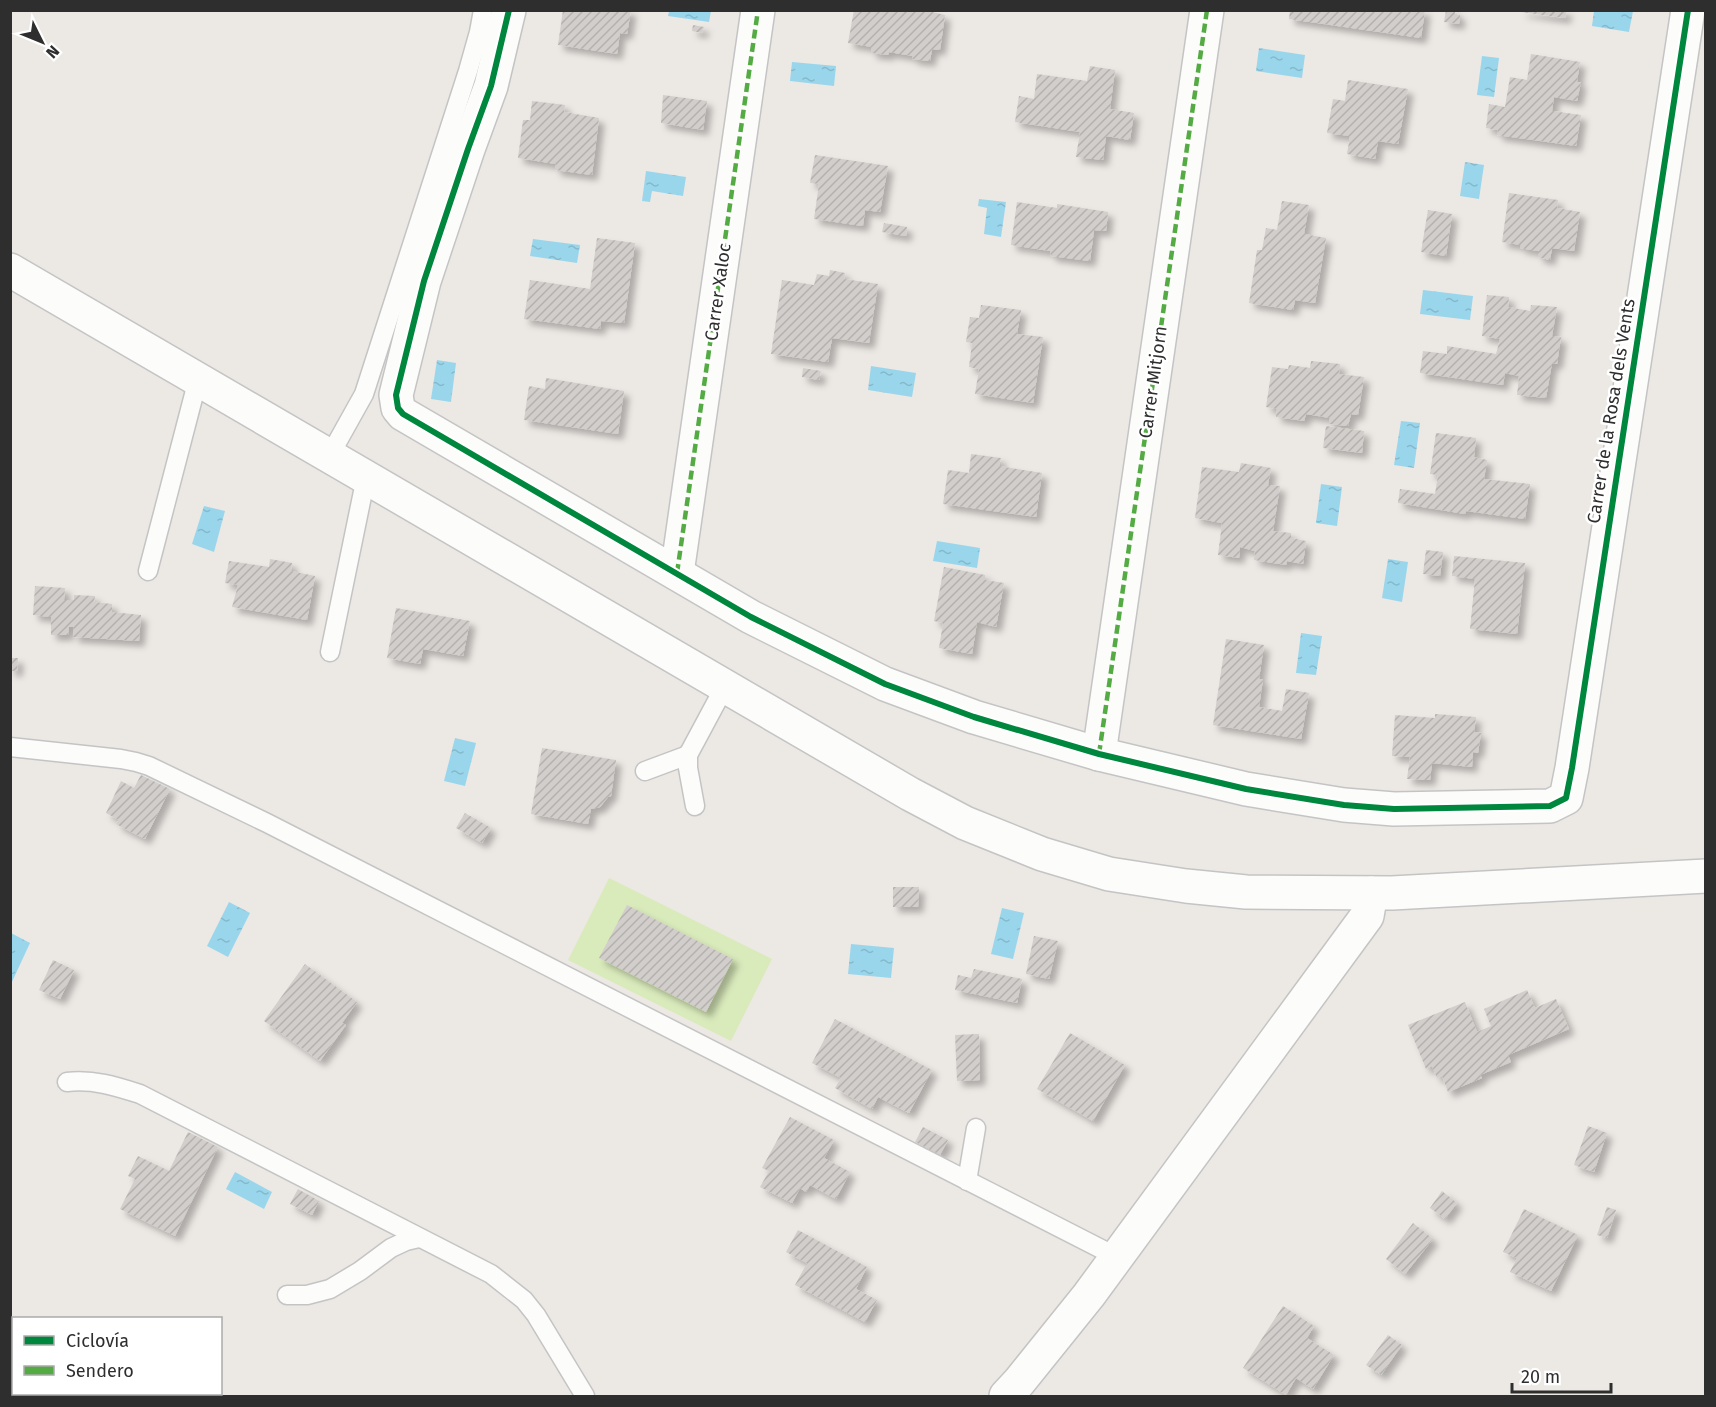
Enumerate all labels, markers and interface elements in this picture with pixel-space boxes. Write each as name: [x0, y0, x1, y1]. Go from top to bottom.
north arrow: [12, 12, 72, 72]
text: N: [42, 42, 63, 62]
street label: Carrer Xaloc: [700, 242, 736, 342]
street label: Carrer de la Rosa dels Vents: [1582, 297, 1640, 525]
street label: Carrer Mitjorn: [1134, 324, 1172, 440]
legend: [12, 1317, 222, 1395]
text: Ciclovía: [66, 1330, 129, 1352]
scale bar: [1512, 1356, 1611, 1394]
text: Sendero: [66, 1360, 134, 1382]
text: 20 m: [1521, 1366, 1560, 1388]

